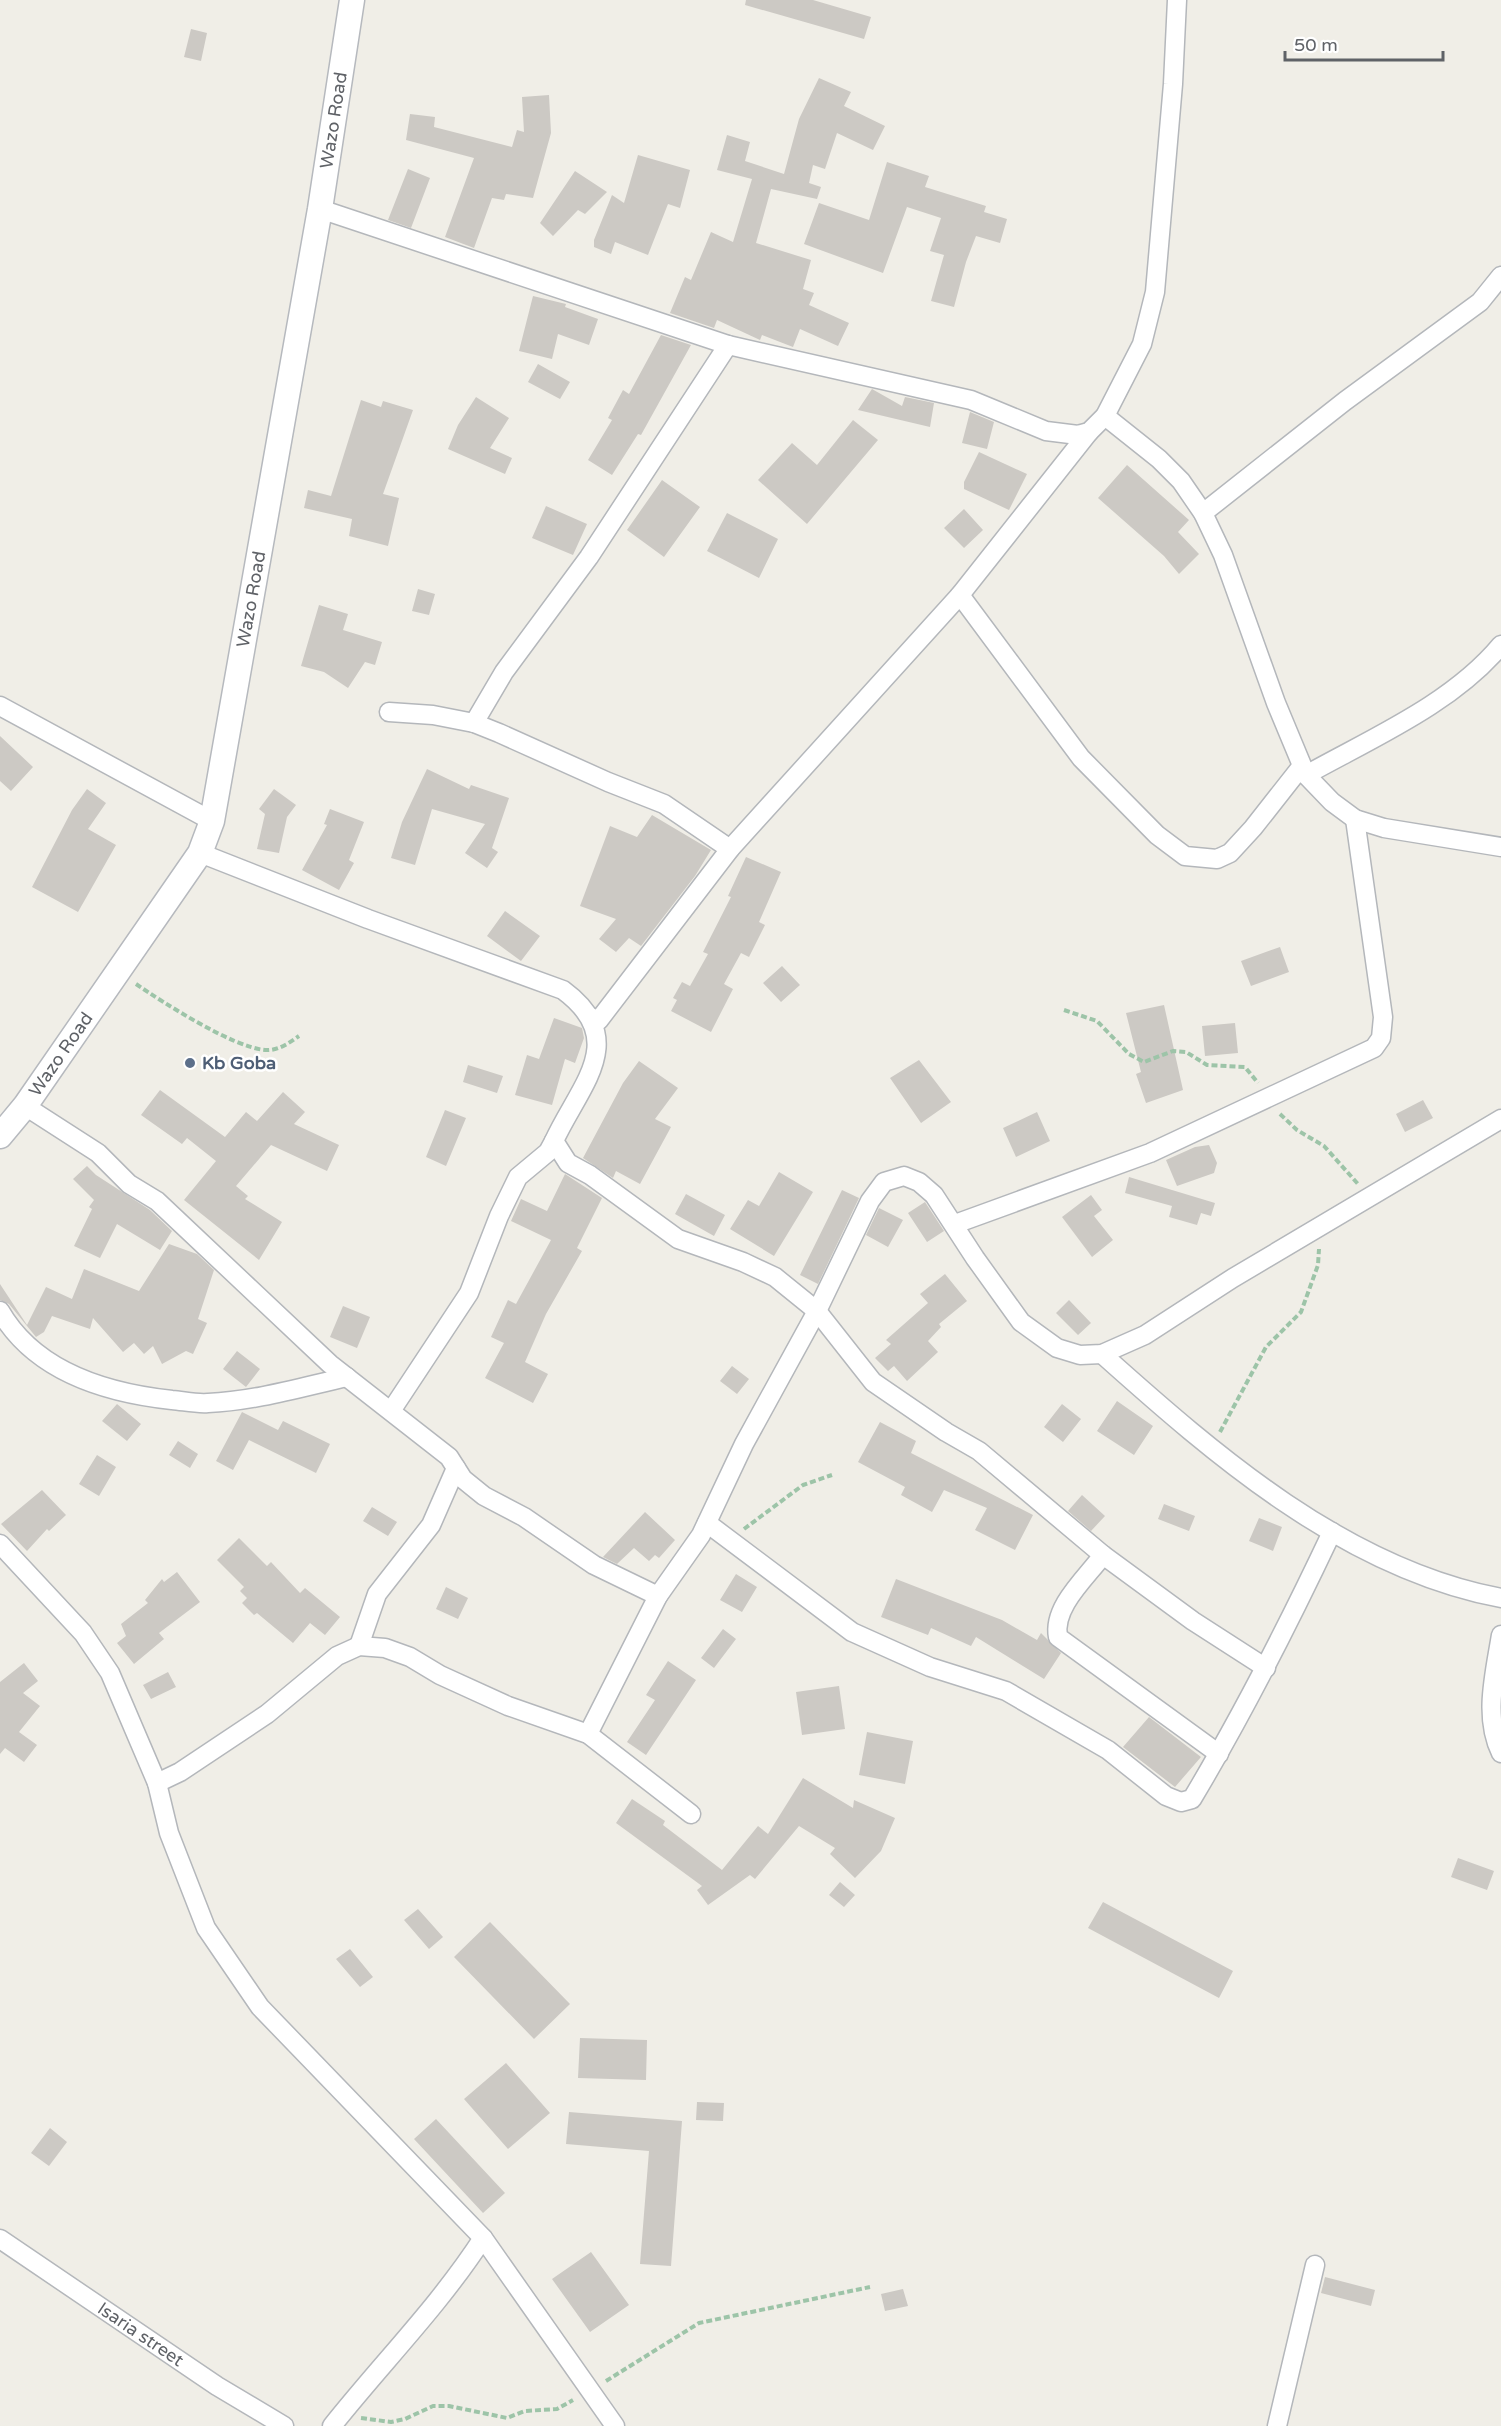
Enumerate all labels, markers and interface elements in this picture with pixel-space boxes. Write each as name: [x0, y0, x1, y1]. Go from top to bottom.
scale bar: [1285, 24, 1442, 62]
text: 50 m: [1294, 34, 1338, 56]
street label: Wazo Road: [315, 70, 352, 170]
street label: Wazo Road: [232, 549, 270, 649]
street label: Wazo Road: [24, 1008, 98, 1101]
place label: Kb Goba: [202, 1052, 276, 1074]
marker: Kb Goba: [183, 1056, 197, 1070]
street label: Isaria street: [93, 2297, 188, 2371]

